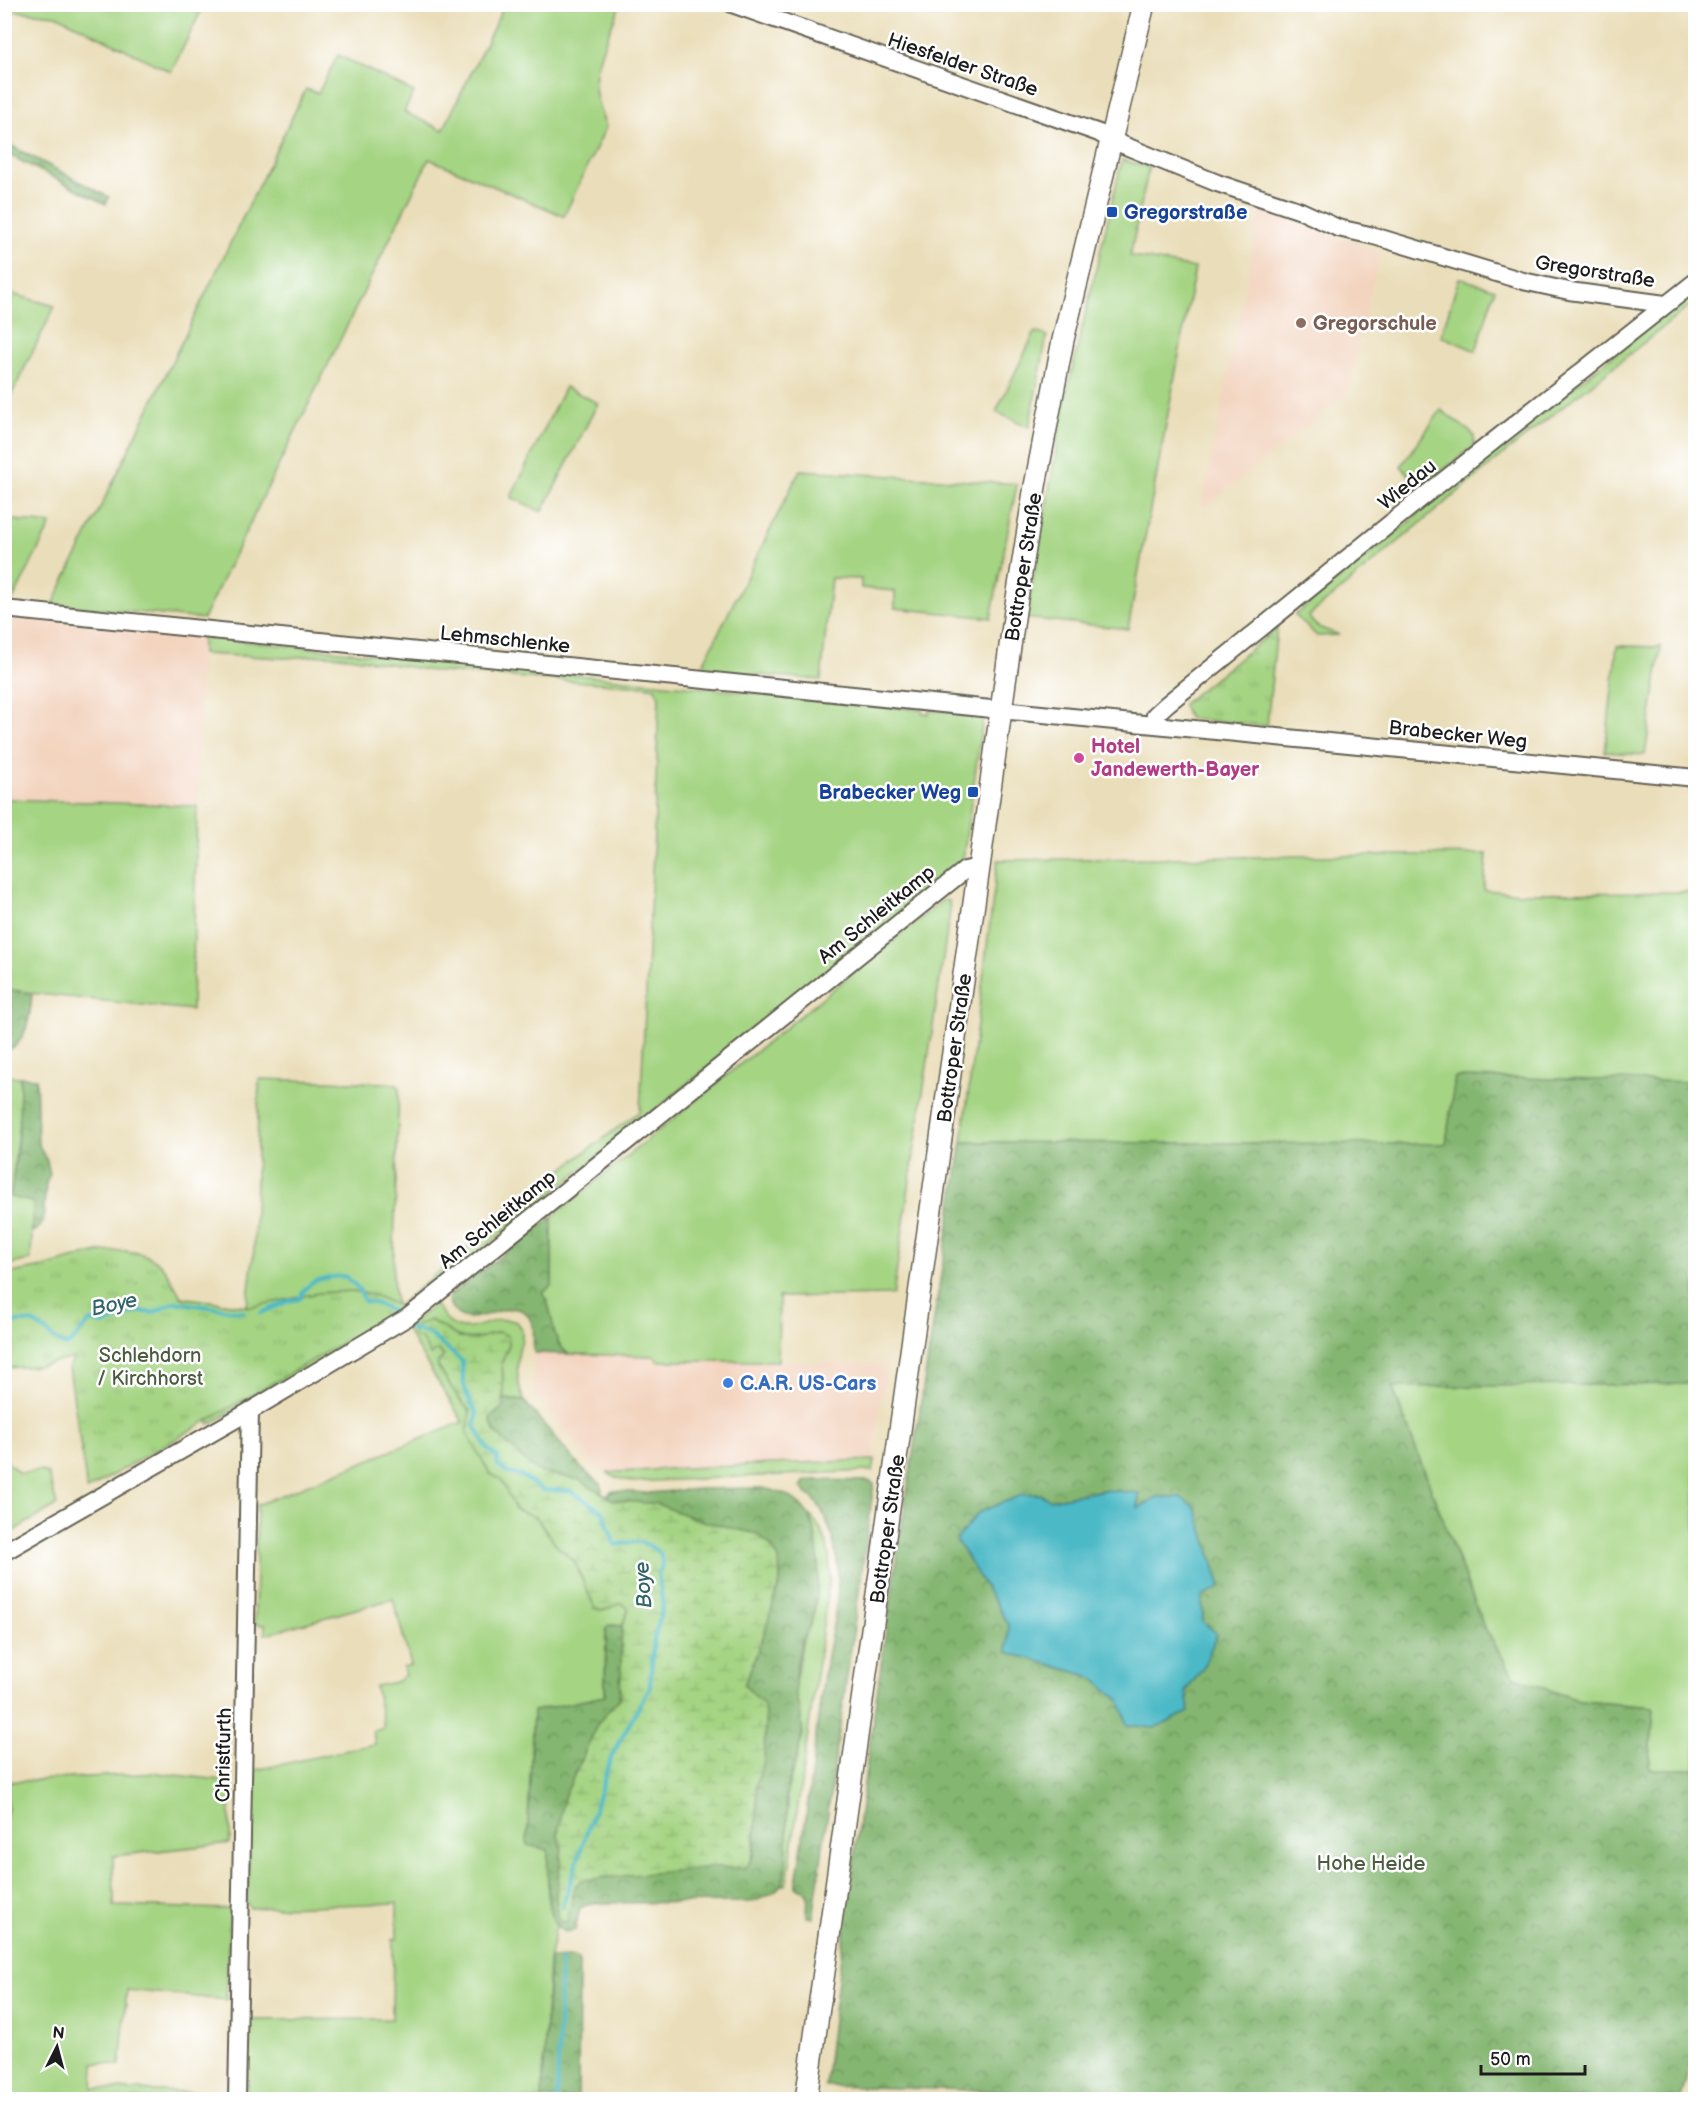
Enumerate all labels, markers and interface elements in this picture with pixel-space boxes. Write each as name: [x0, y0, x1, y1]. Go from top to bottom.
street label: Hiesfelder Straße: [884, 28, 1041, 102]
place label: Gregorstraße: [1124, 201, 1247, 225]
marker: Gregorstraße: [1105, 205, 1119, 219]
street label: Gregorstraße: [1533, 251, 1657, 293]
place label: Gregorschule: [1313, 312, 1437, 336]
marker: Gregorschule: [1294, 316, 1308, 330]
street label: Wiedau: [1374, 454, 1442, 515]
street label: Bottroper Straße: [1000, 491, 1048, 643]
street label: Lehmschlenke: [439, 621, 571, 659]
street label: Brabecker Weg: [1387, 716, 1528, 754]
place label: Hotel Jandewerth-Bayer: [1091, 735, 1260, 782]
marker: Hotel Jandewerth-Bayer: [1072, 751, 1086, 765]
place label: Brabecker Weg: [818, 781, 961, 805]
marker: Brabecker Weg: [966, 785, 980, 799]
street label: Am Schleitkamp: [813, 860, 940, 969]
street label: Bottroper Straße: [933, 972, 977, 1124]
street label: Am Schleitkamp: [434, 1165, 561, 1274]
water label: Boye: [89, 1287, 139, 1322]
park label: Schlehdorn / Kirchhorst: [97, 1344, 203, 1391]
place label: C.A.R. US-Cars: [740, 1372, 877, 1396]
marker: C.A.R. US-Cars: [721, 1376, 735, 1390]
street label: Bottroper Straße: [866, 1453, 910, 1605]
water label: Boye: [629, 1561, 658, 1609]
street label: Christfurth: [211, 1707, 237, 1803]
park label: Hohe Heide: [1317, 1852, 1426, 1876]
north arrow: [27, 2017, 87, 2077]
text: N: [51, 2023, 65, 2044]
scale bar: [1481, 2038, 1584, 2076]
text: 50 m: [1490, 2049, 1531, 2070]

